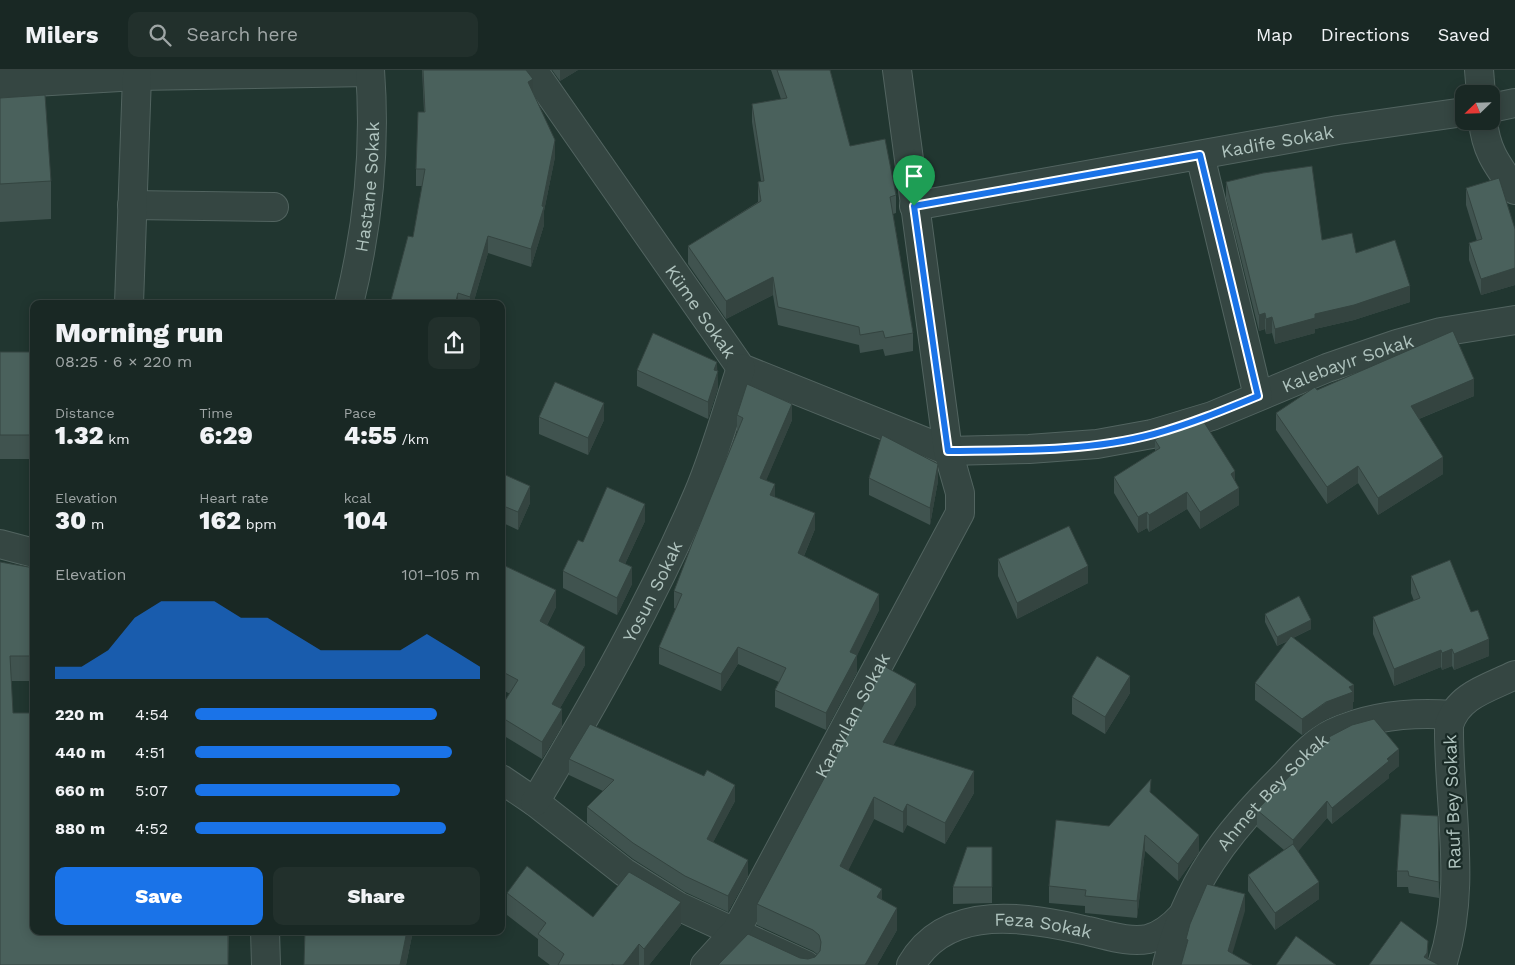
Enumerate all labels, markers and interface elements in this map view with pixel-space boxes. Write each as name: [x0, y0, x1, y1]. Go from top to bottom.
search box: [128, 12, 478, 57]
text: Milers: [25, 21, 98, 49]
icon: search: [146, 21, 174, 49]
text: Search here: [186, 23, 298, 46]
text: Map: [1256, 24, 1293, 45]
text: Directions: [1321, 24, 1410, 45]
text: Saved: [1438, 24, 1490, 45]
north arrow: [1455, 85, 1500, 130]
map controls: [1455, 85, 1500, 130]
street label: Hastane Sokak: [350, 121, 382, 253]
street label: Kadife Sokak: [1219, 121, 1335, 161]
pin: [893, 155, 935, 206]
icon: arrive: [900, 162, 928, 190]
street label: Küme Sokak: [661, 260, 741, 362]
text: Morning run: [55, 316, 223, 349]
button: share: [428, 317, 480, 369]
street label: Kalebayır Sokak: [1279, 330, 1416, 396]
text: 08:25 · 6 × 220 m: [55, 352, 192, 371]
text: Distance: [55, 405, 115, 421]
text: Time: [199, 405, 233, 421]
text: Pace: [344, 405, 376, 421]
text: 1.32: [55, 421, 104, 450]
text: 6:29: [199, 421, 253, 450]
text: 4:55: [344, 421, 397, 450]
text: km: [104, 431, 130, 447]
text: /km: [397, 431, 429, 447]
text: Elevation: [55, 490, 118, 506]
text: Heart rate: [199, 490, 269, 506]
text: kcal: [344, 490, 371, 506]
text: 30: [55, 506, 86, 535]
text: 162: [199, 506, 241, 535]
text: 104: [344, 506, 388, 535]
text: m: [86, 516, 104, 532]
text: bpm: [241, 516, 277, 532]
street label: Yosun Sokak: [618, 537, 686, 646]
text: Elevation: [55, 565, 126, 584]
text: 101–105 m: [401, 565, 480, 584]
street label: Karayılan Sokak: [810, 649, 894, 781]
text: 220 m: [55, 705, 104, 724]
text: 4:54: [135, 705, 169, 724]
street label: Ahmet Bey Sokak: [1212, 728, 1332, 854]
street label: Rauf Bey Sokak: [1439, 734, 1465, 870]
text: 440 m: [55, 743, 106, 762]
text: 4:51: [135, 743, 165, 762]
text: 660 m: [55, 781, 105, 800]
text: 5:07: [135, 781, 168, 800]
text: 880 m: [55, 819, 105, 838]
text: 4:52: [135, 819, 168, 838]
button: Save: [55, 867, 263, 925]
button: Share: [273, 867, 480, 925]
street label: Feza Sokak: [994, 908, 1094, 942]

